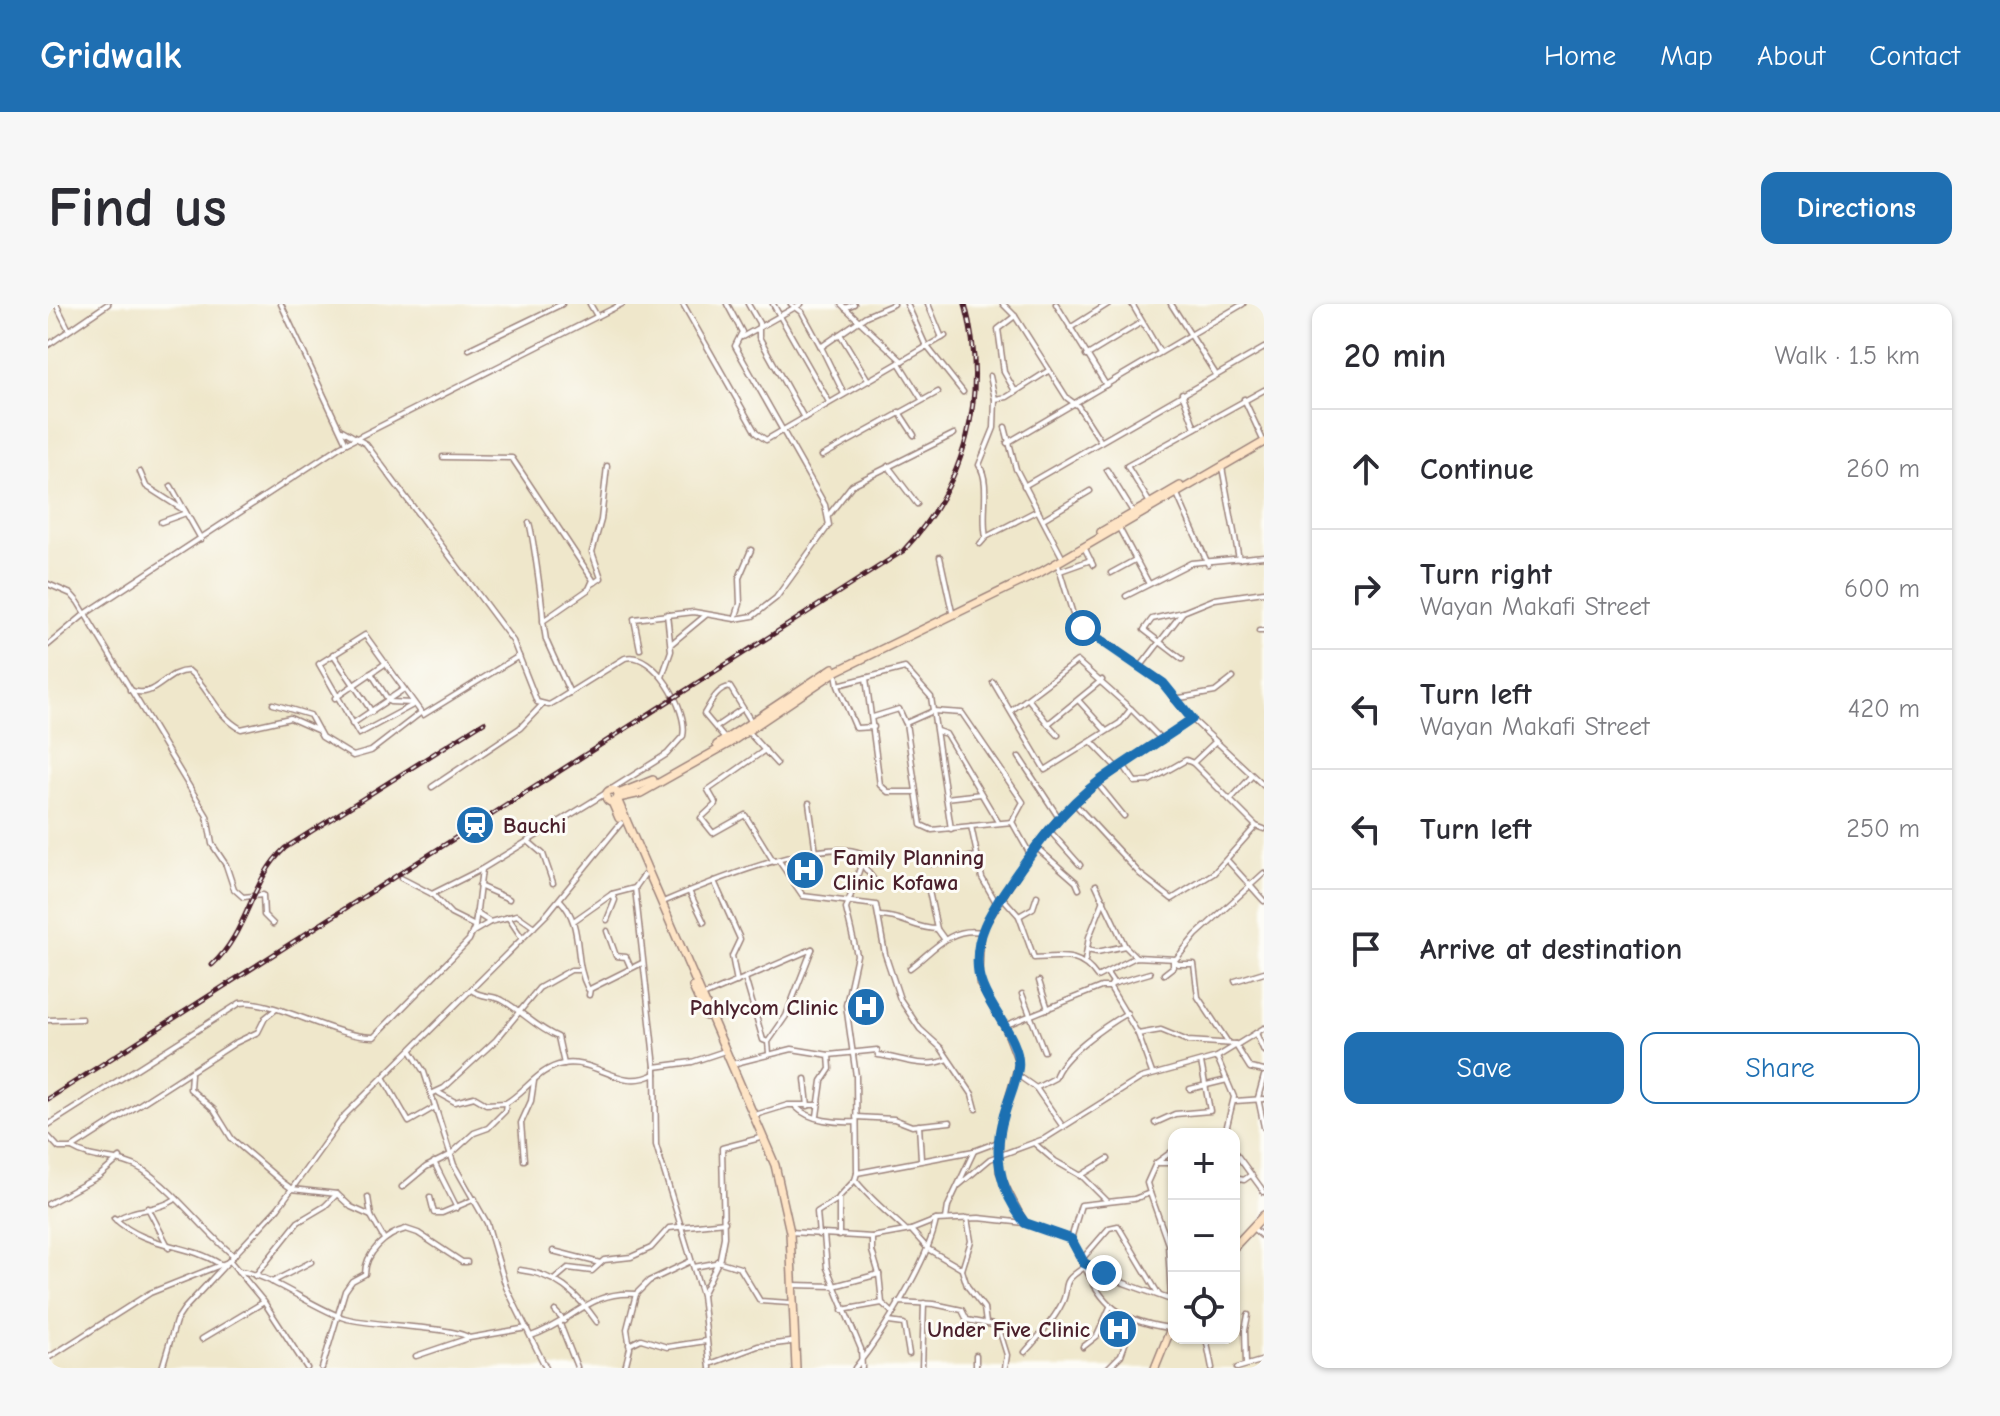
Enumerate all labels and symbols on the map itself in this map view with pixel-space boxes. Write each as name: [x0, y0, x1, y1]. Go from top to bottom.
route start: [1065, 610, 1101, 646]
station icon: Bauchi: [454, 804, 496, 846]
place label: Bauchi: [503, 813, 566, 839]
place label: Family Planning Clinic Kofawa: [833, 845, 985, 896]
hospital icon: Family Planning Clinic Kofawa: [784, 849, 826, 891]
hospital icon: Pahlycom Clinic: [845, 986, 887, 1028]
place label: Pahlycom Clinic: [690, 995, 839, 1021]
route end: [1086, 1255, 1122, 1291]
hospital icon: Under Five Clinic: [1097, 1308, 1139, 1350]
place label: Under Five Clinic: [927, 1317, 1091, 1343]

